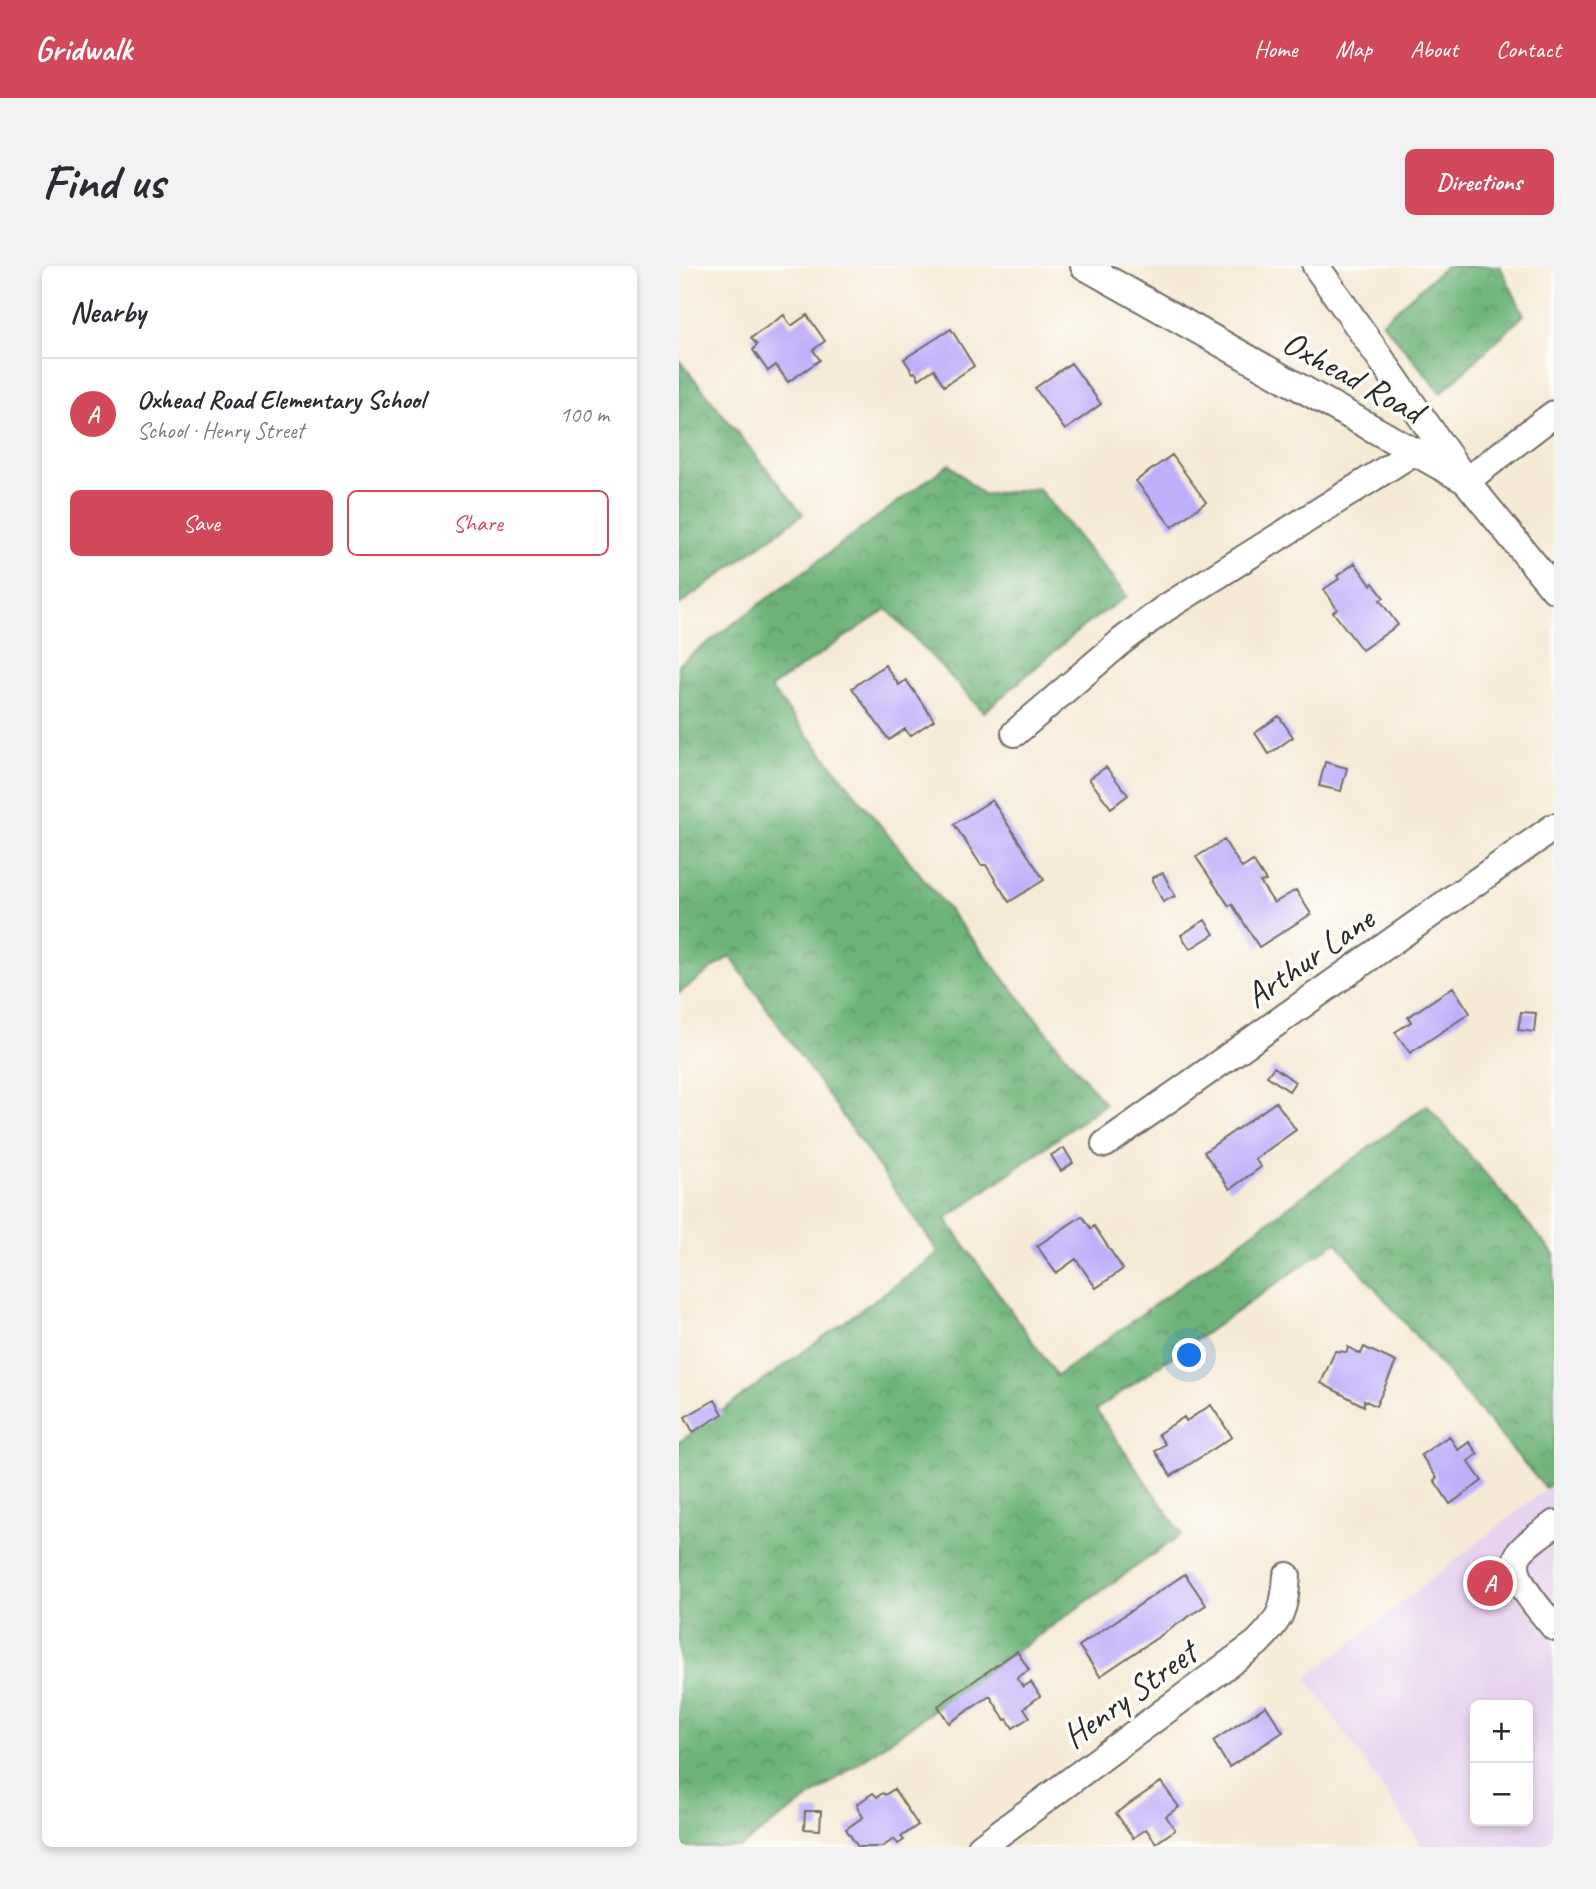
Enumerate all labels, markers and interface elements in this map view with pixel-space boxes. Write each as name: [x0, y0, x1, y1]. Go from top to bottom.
text: Gridwalk: [35, 28, 132, 70]
text: Home: [1254, 34, 1297, 64]
text: Map: [1335, 34, 1372, 64]
text: About: [1410, 34, 1458, 64]
text: Contact: [1496, 34, 1561, 64]
button: Directions: [1405, 149, 1554, 215]
text: Find us: [42, 151, 164, 213]
text: Nearby: [70, 293, 146, 331]
street label: Oxhead Road: [1275, 319, 1436, 436]
text: Oxhead Road Elementary School: [137, 383, 425, 416]
text: A: [87, 400, 99, 429]
text: 100 m: [560, 400, 609, 429]
text: School · Henry Street: [137, 416, 304, 445]
button: Save: [70, 490, 333, 556]
button: Share: [347, 490, 609, 556]
street label: Arthur Lane: [1236, 895, 1385, 1018]
your location: [1172, 1338, 1206, 1372]
pin: A: [1467, 1557, 1513, 1609]
street label: Henry Street: [1053, 1628, 1209, 1758]
map controls: [1470, 1700, 1533, 1826]
button: +: [1470, 1700, 1533, 1763]
button: −: [1470, 1763, 1533, 1826]

